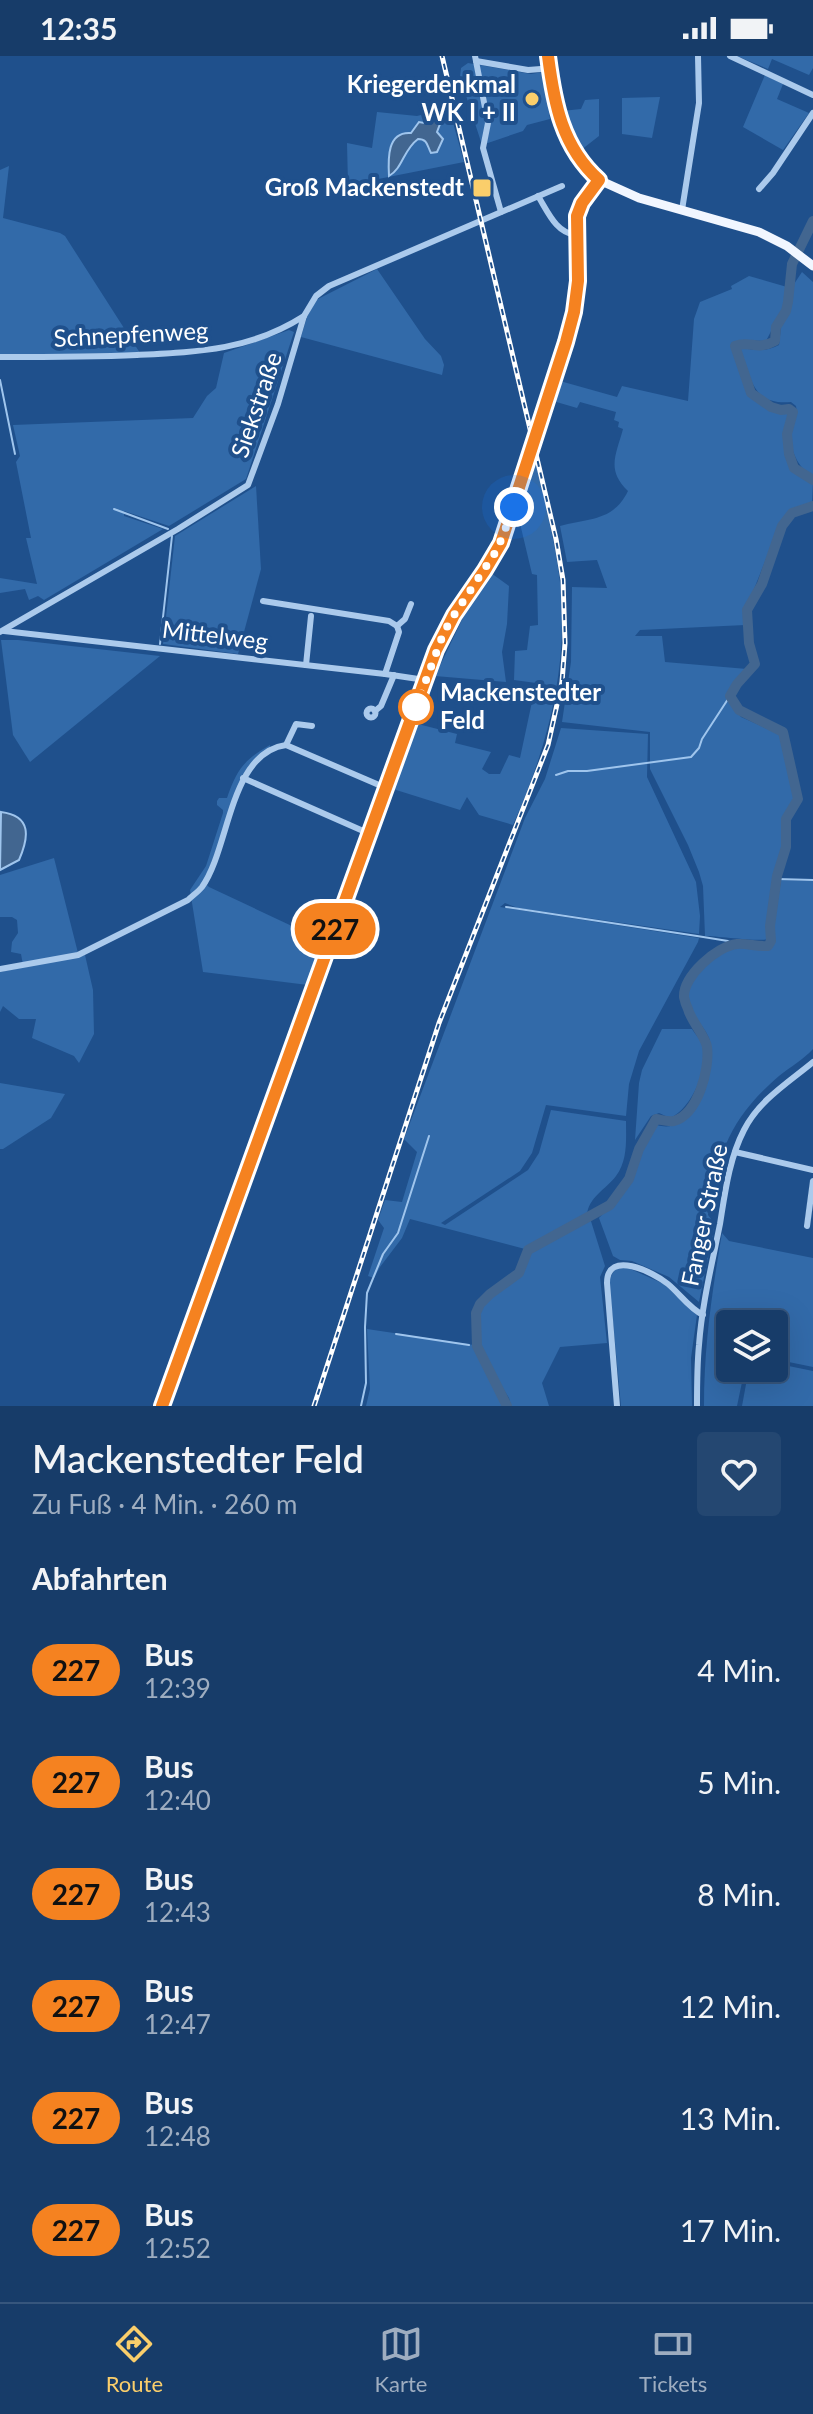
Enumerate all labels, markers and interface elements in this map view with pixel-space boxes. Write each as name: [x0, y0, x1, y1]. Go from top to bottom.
text: 12:35: [40, 10, 117, 46]
place label: Kriegerdenkmal WK I + II: [347, 69, 516, 126]
marker: Kriegerdenkmal WK I + II: [523, 90, 541, 108]
place label: Groß Mackenstedt: [265, 172, 464, 201]
marker: Groß Mackenstedt: [471, 177, 493, 199]
street label: Schnepfenweg: [53, 315, 209, 352]
street label: Siekstraße: [224, 348, 287, 461]
your location: [494, 487, 534, 527]
street label: Mittelweg: [161, 614, 270, 655]
place label: Mackenstedter Feld: [440, 677, 601, 734]
marker: Mackenstedter Feld: [399, 690, 433, 724]
line badge: 227: [289, 903, 381, 955]
text: 227: [311, 912, 359, 946]
street label: Fanger Straße: [674, 1141, 733, 1288]
map controls: [716, 1310, 788, 1382]
button: layers: [716, 1310, 788, 1382]
button: heart: [697, 1432, 781, 1516]
text: Mackenstedter Feld: [32, 1435, 364, 1481]
text: Zu Fuß · 4 Min. · 260 m: [32, 1488, 298, 1520]
text: Abfahrten: [32, 1560, 168, 1596]
text: Bus: [144, 1636, 194, 1672]
text: 4 Min.: [697, 1652, 781, 1688]
text: 227: [52, 1653, 100, 1687]
text: 12:39: [144, 1672, 211, 1704]
text: Bus: [144, 1748, 194, 1784]
text: 5 Min.: [697, 1764, 781, 1800]
text: 227: [52, 1765, 100, 1799]
text: 12:40: [144, 1784, 211, 1816]
text: Bus: [144, 1860, 194, 1896]
text: 8 Min.: [697, 1876, 781, 1912]
text: 227: [52, 1877, 100, 1911]
text: 12:43: [144, 1896, 211, 1928]
text: Bus: [144, 1972, 194, 2008]
text: 12 Min.: [680, 1988, 781, 2024]
text: 227: [52, 1989, 100, 2023]
text: 12:47: [144, 2008, 211, 2040]
text: Bus: [144, 2084, 194, 2120]
text: 13 Min.: [680, 2100, 781, 2136]
text: 227: [52, 2101, 100, 2135]
text: 12:48: [144, 2120, 211, 2152]
text: Bus: [144, 2196, 194, 2232]
text: 17 Min.: [680, 2212, 781, 2248]
text: 227: [52, 2213, 100, 2247]
text: 12:52: [144, 2232, 211, 2264]
tab: Route: [106, 2322, 163, 2397]
tab: Karte: [375, 2322, 427, 2397]
tab: Tickets: [639, 2322, 707, 2397]

